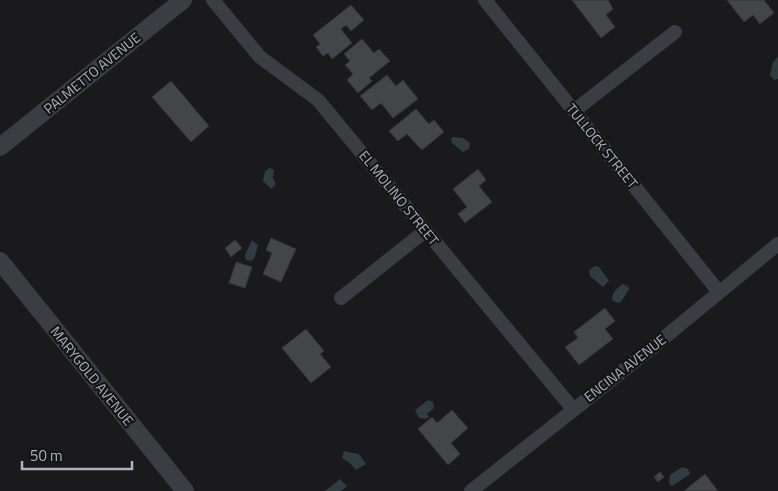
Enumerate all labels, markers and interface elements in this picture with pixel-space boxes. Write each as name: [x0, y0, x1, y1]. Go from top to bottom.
street label: PALMETTO AVENUE: [39, 27, 145, 118]
street label: TULLOCK STREET: [562, 99, 644, 193]
street label: EL MOLINO STREET: [354, 146, 445, 250]
street label: MARYGOLD AVENUE: [46, 322, 139, 430]
street label: ENCINA AVENUE: [579, 329, 670, 406]
scale bar: [22, 438, 132, 470]
text: 50 m: [30, 444, 63, 467]

